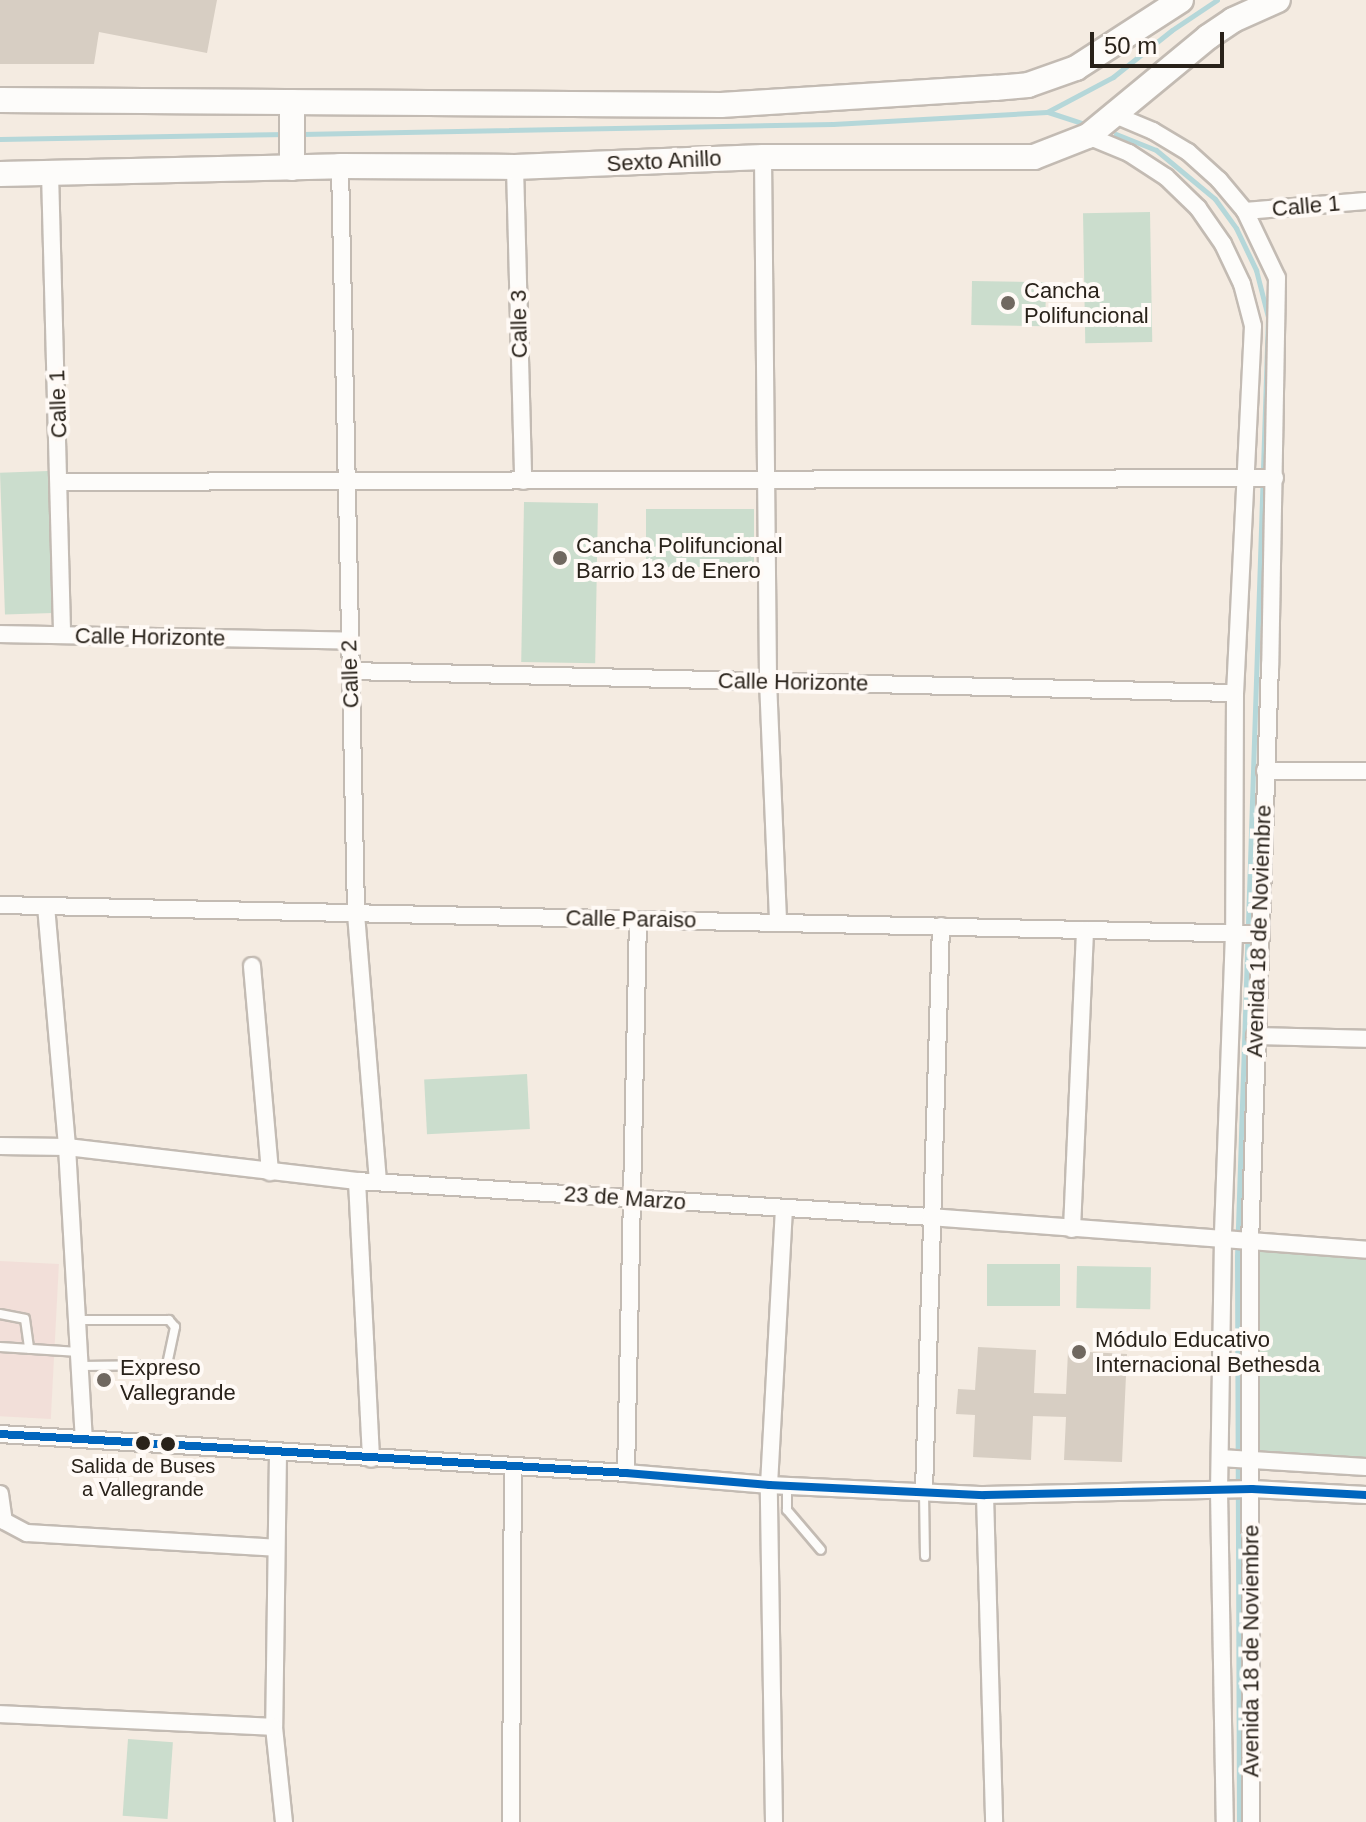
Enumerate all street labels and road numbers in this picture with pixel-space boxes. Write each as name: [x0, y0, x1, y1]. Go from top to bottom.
street label: Sexto Anillo: [605, 145, 723, 177]
street label: Calle 1: [1271, 190, 1341, 222]
street label: Calle 3: [505, 290, 533, 358]
street label: Calle 1: [44, 369, 72, 439]
street label: Calle Horizonte: [75, 622, 225, 652]
street label: Calle 2: [336, 639, 364, 709]
street label: Calle Horizonte: [718, 667, 868, 697]
street label: Avenida 18 de Noviembre: [1241, 804, 1277, 1058]
street label: Calle Paraiso: [565, 905, 697, 933]
street label: 23 de Marzo: [563, 1181, 687, 1215]
street label: Avenida 18 de Noviembre: [1238, 1525, 1264, 1777]

